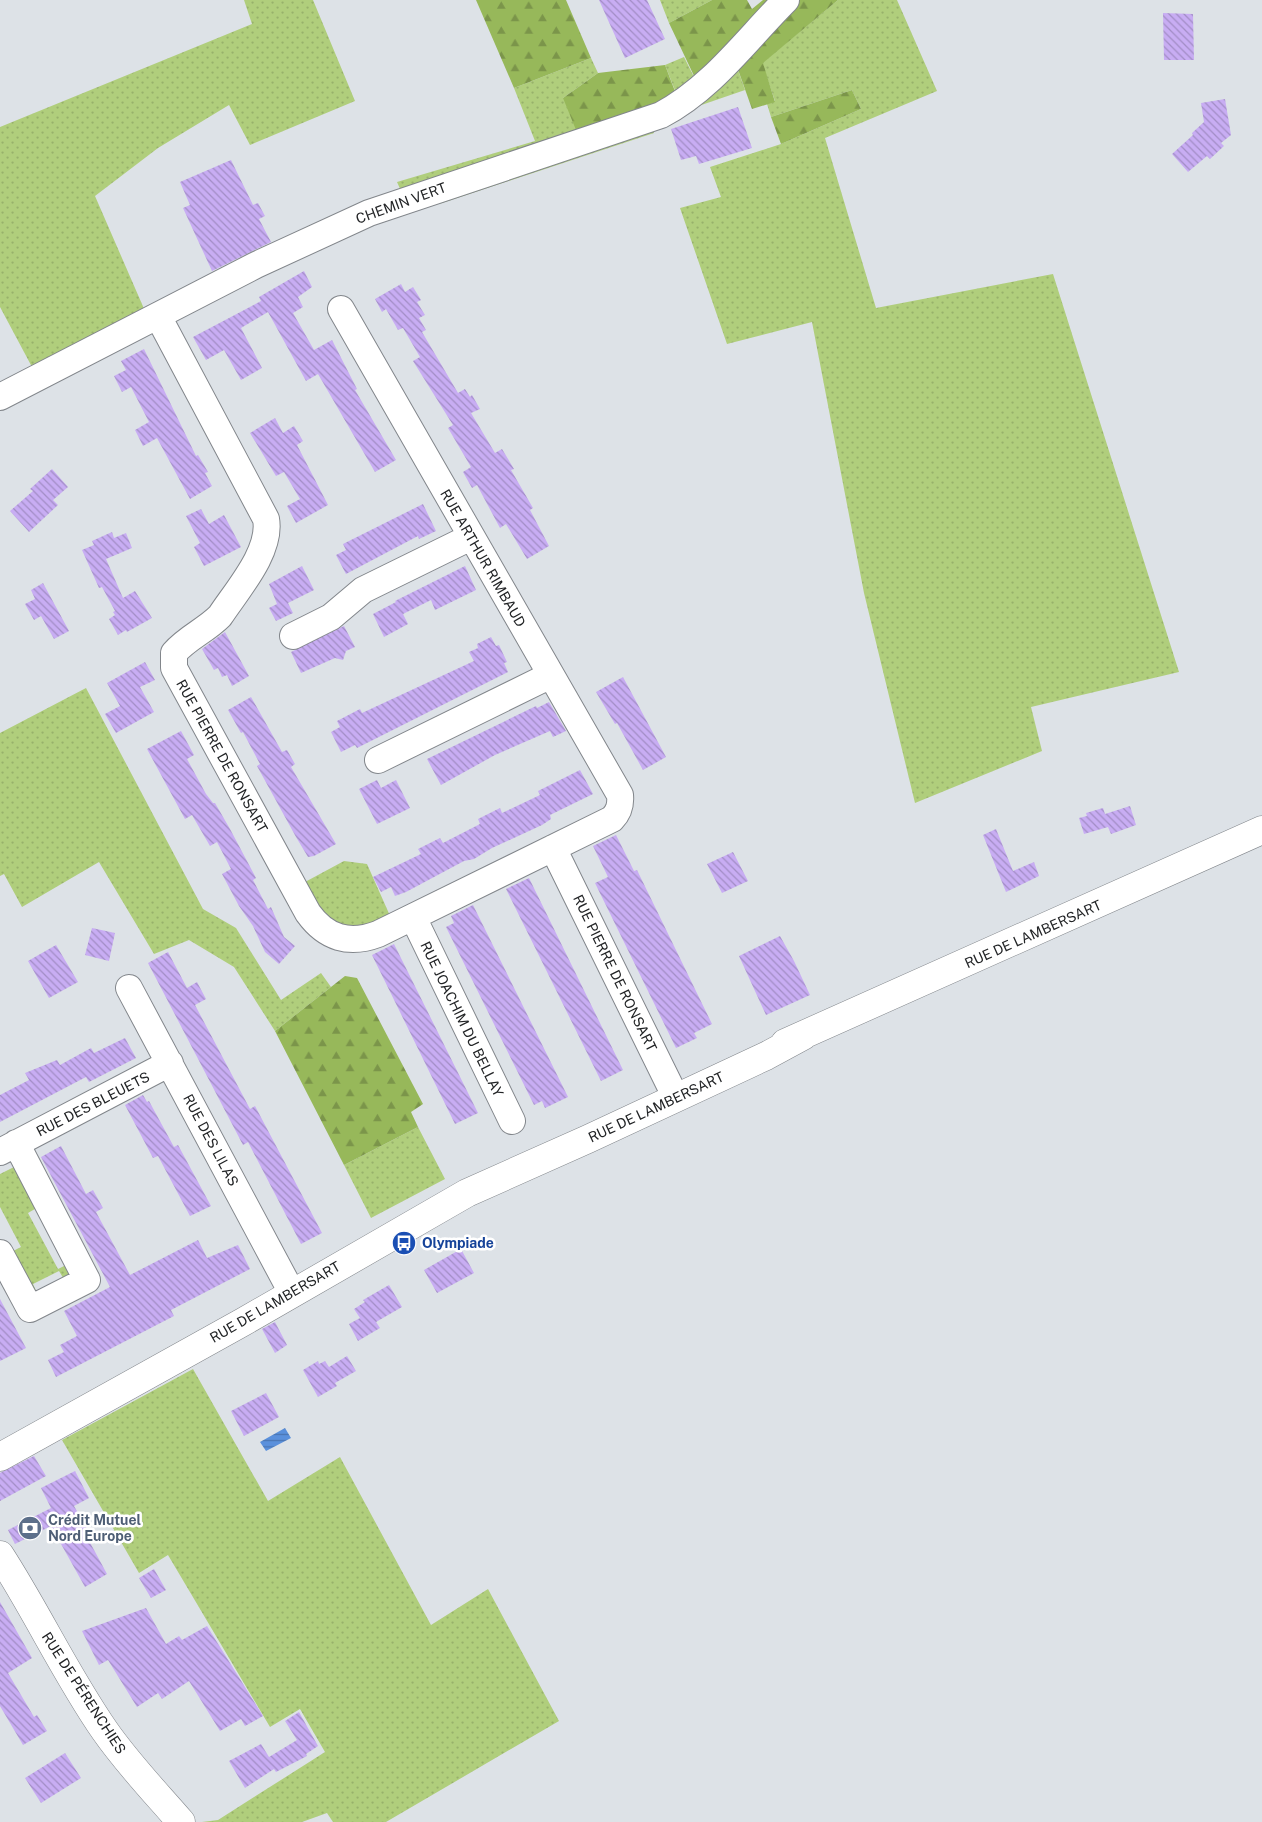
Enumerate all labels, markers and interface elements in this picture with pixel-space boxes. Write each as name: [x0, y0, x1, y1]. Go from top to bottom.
street label: CHEMIN VERT: [354, 179, 448, 227]
street label: RUE ARTHUR RIMBAUD: [437, 486, 529, 630]
street label: RUE PIERRE DE RONSART: [173, 677, 271, 835]
street label: RUE PIERRE DE RONSART: [570, 892, 660, 1054]
street label: RUE DE LAMBERSART: [962, 897, 1104, 971]
street label: RUE JOACHIM DU BELLAY: [417, 939, 507, 1100]
street label: RUE DES BLEUETS: [34, 1068, 152, 1140]
street label: RUE DE LAMBERSART: [586, 1069, 726, 1145]
street label: RUE DES LILAS: [180, 1091, 242, 1189]
bus stop icon: Olympiade: [391, 1230, 417, 1256]
place label: Olympiade: [422, 1235, 494, 1251]
street label: RUE DE LAMBERSART: [207, 1258, 343, 1346]
place label: Crédit Mutuel Nord Europe: [48, 1512, 141, 1544]
bank icon: Crédit Mutuel Nord Europe: [17, 1515, 43, 1541]
street label: RUE DE PÉRENCHIES: [39, 1629, 130, 1757]

